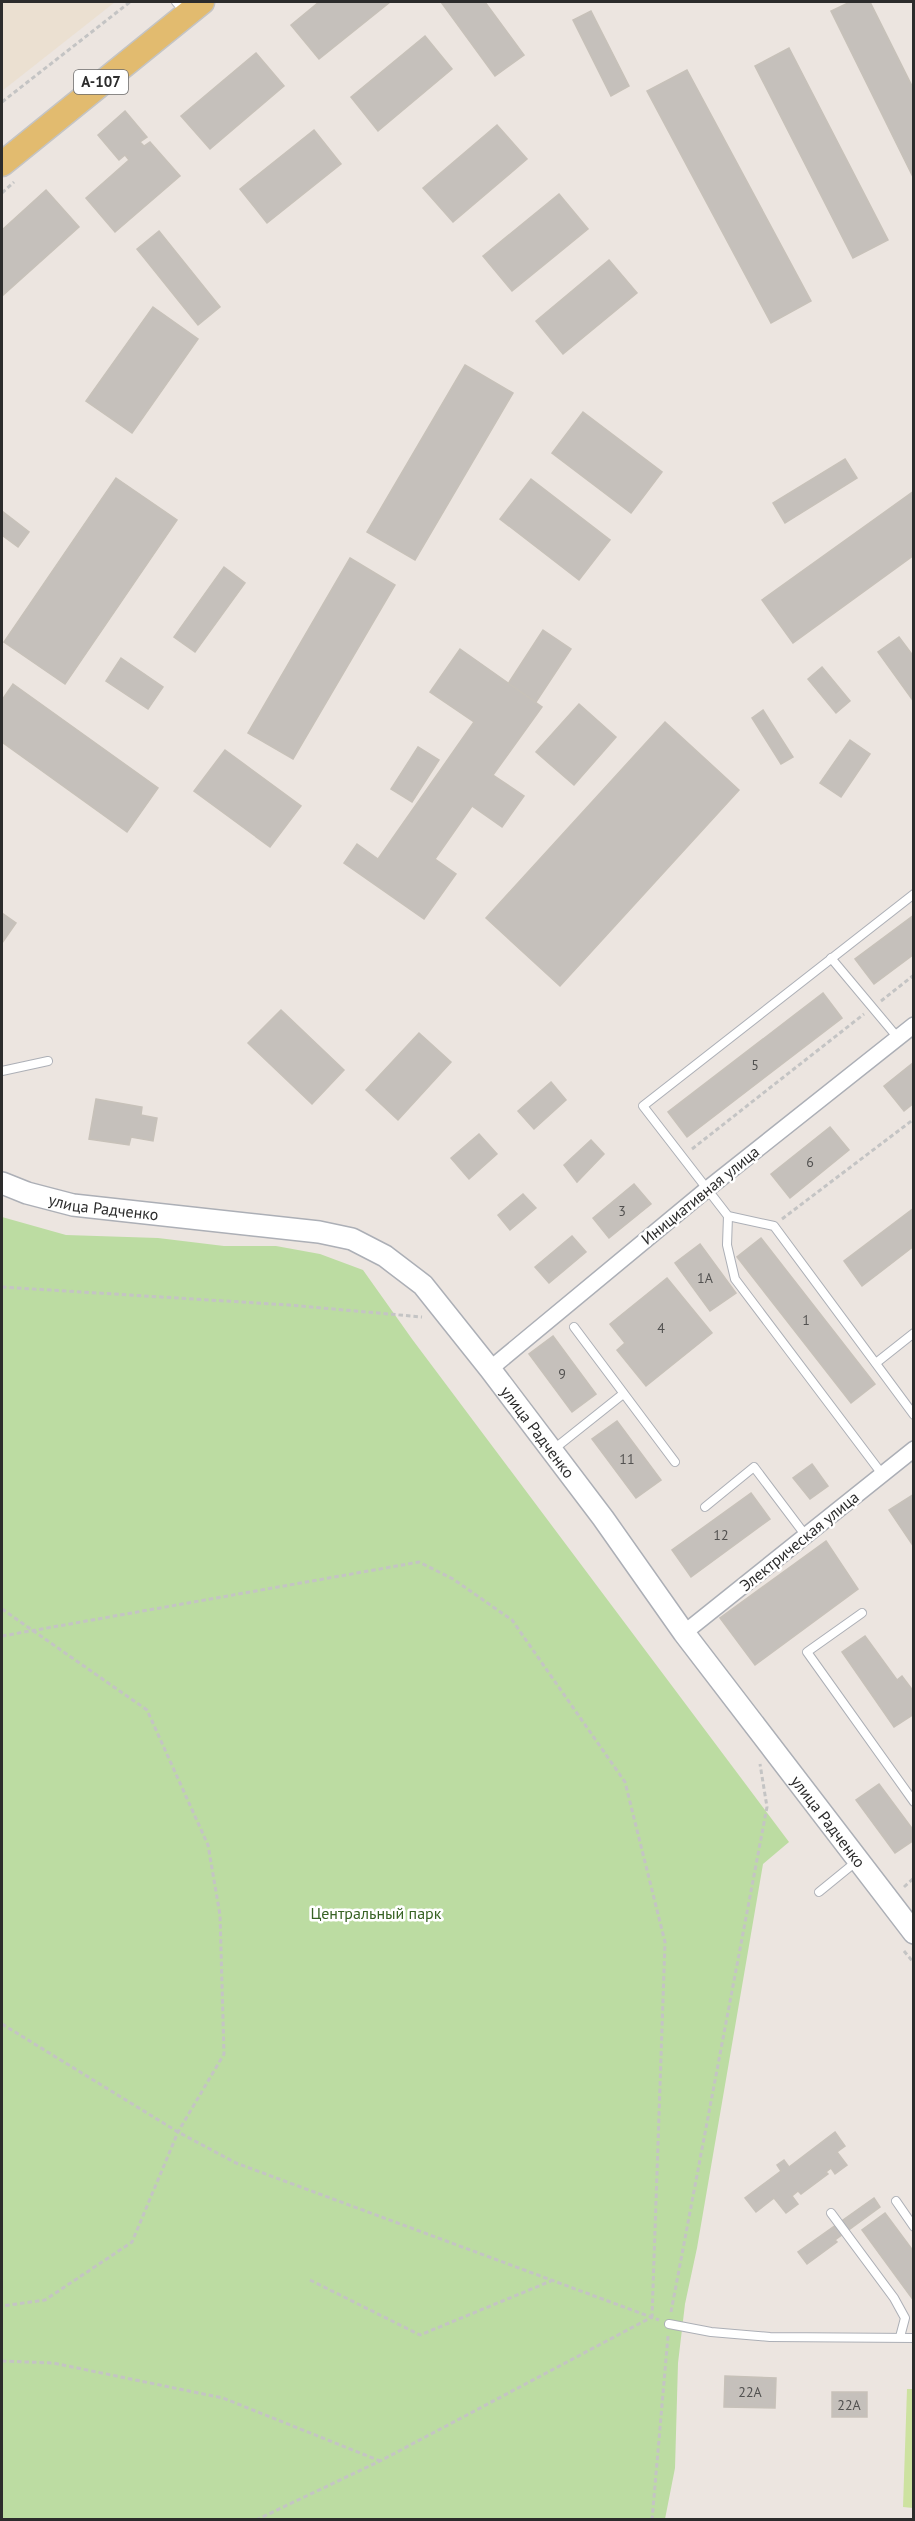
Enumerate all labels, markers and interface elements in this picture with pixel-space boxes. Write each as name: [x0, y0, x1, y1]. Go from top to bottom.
road number: А-107: [74, 70, 128, 94]
house number: 5: [751, 1056, 759, 1074]
street label: Инициативная улица: [637, 1141, 763, 1249]
house number: 6: [806, 1153, 814, 1171]
street label: улица Радченко: [46, 1189, 159, 1224]
house number: 3: [618, 1202, 626, 1220]
house number: 1А: [697, 1269, 714, 1287]
house number: 1: [802, 1311, 810, 1329]
house number: 4: [657, 1319, 665, 1337]
house number: 9: [558, 1365, 566, 1383]
street label: улица Радченко: [496, 1382, 579, 1482]
house number: 11: [619, 1450, 635, 1468]
street label: Электрическая улица: [735, 1487, 863, 1595]
house number: 12: [713, 1526, 729, 1544]
street label: улица Радченко: [787, 1771, 870, 1871]
park label: Центральный парк: [311, 1903, 442, 1923]
house number: 22А: [738, 2383, 763, 2401]
house number: 22А: [837, 2396, 862, 2414]

